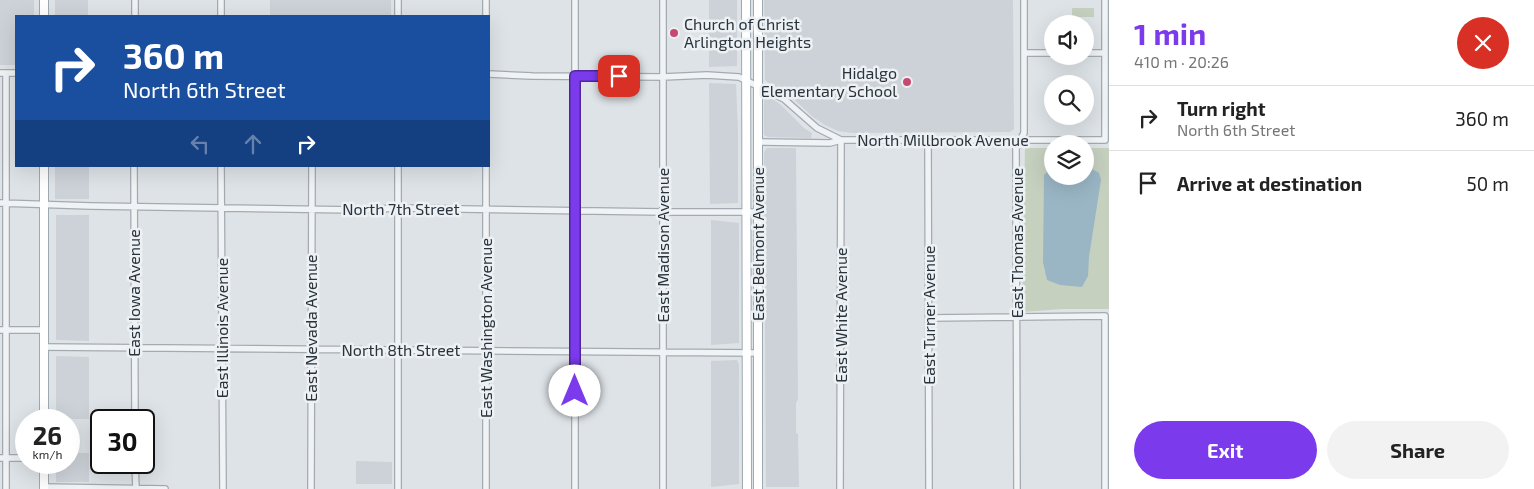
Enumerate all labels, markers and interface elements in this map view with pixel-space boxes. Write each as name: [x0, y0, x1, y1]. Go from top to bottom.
place label: Church of Christ Arlington Heights: [684, 14, 811, 51]
map controls: [1044, 15, 1094, 185]
button: sound: [1044, 15, 1094, 65]
text: 1 min: [1134, 15, 1206, 51]
button: close: [1457, 17, 1509, 69]
marker: Church of Christ Arlington Heights: [668, 27, 680, 39]
text: 360 m: [123, 34, 224, 76]
icon: right: [40, 35, 105, 100]
text: 410 m · 20:26: [1134, 52, 1229, 71]
pin: [598, 55, 640, 97]
icon: arrive: [605, 62, 633, 90]
place label: Hidalgo Elementary School: [761, 63, 897, 100]
button: search: [1044, 75, 1094, 125]
text: North 6th Street: [123, 76, 286, 102]
marker: Hidalgo Elementary School: [901, 76, 913, 88]
text: Turn right: [1177, 97, 1265, 120]
icon: right: [1134, 104, 1162, 132]
text: 360 m: [1455, 107, 1509, 130]
text: North 6th Street: [1177, 120, 1295, 139]
icon: left: [186, 130, 214, 158]
icon: ahead: [239, 130, 267, 158]
icon: right: [292, 130, 320, 158]
street label: North Millbrook Avenue: [857, 130, 1029, 149]
button: layers: [1044, 135, 1094, 185]
street label: East Belmont Avenue: [748, 167, 767, 321]
street label: East Madison Avenue: [653, 168, 672, 322]
street label: East Thomas Avenue: [1007, 168, 1026, 318]
icon: arrive: [1134, 169, 1162, 197]
text: Arrive at destination: [1177, 172, 1362, 195]
text: 50 m: [1466, 172, 1509, 195]
street label: North 7th Street: [342, 199, 460, 218]
street label: East Iowa Avenue: [124, 229, 143, 357]
street label: East Washington Avenue: [476, 238, 495, 418]
street label: East Turner Avenue: [919, 245, 938, 385]
street label: East White Avenue: [831, 247, 850, 383]
street label: East Nevada Avenue: [301, 254, 320, 402]
street label: East Illinois Avenue: [212, 258, 231, 398]
street label: North 8th Street: [342, 340, 460, 359]
position arrow: [548, 364, 600, 416]
speed limit sign: 30: [90, 409, 155, 474]
text: 26: [33, 420, 62, 450]
button: Exit: [1134, 421, 1317, 479]
button: Share: [1327, 421, 1509, 479]
text: km/h: [33, 447, 62, 461]

